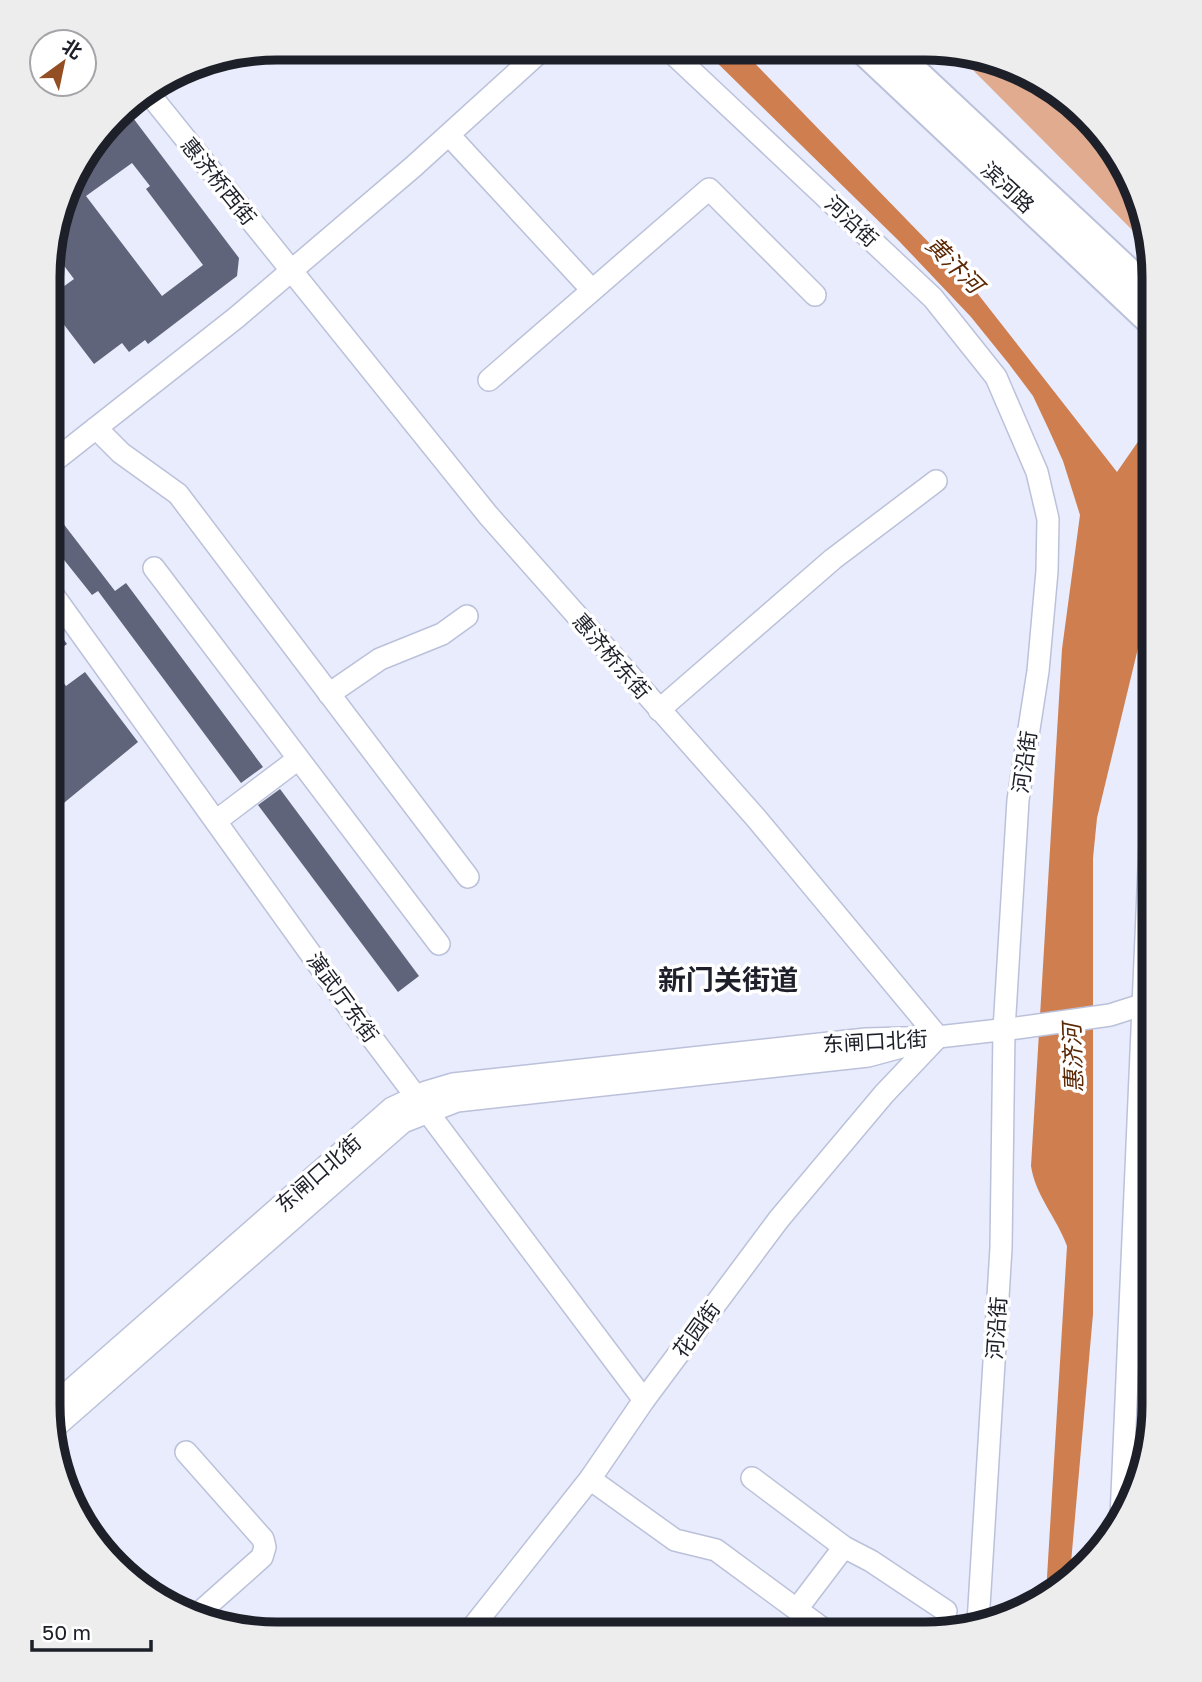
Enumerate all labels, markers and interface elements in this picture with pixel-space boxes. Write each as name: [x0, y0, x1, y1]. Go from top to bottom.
north arrow: [28, 28, 98, 98]
text: 北: [58, 34, 87, 63]
street label: 惠济桥西街: [176, 132, 262, 230]
street label: 滨河路: [976, 156, 1040, 218]
street label: 河沿街: [820, 190, 884, 252]
water label: 黄汴河: [921, 230, 992, 301]
street label: 惠济桥东街: [568, 608, 656, 704]
street label: 河沿街: [1007, 729, 1041, 795]
street label: 演武厅东街: [302, 947, 384, 1047]
district label: 新门关街道: [658, 963, 798, 996]
water label: 惠济河: [1057, 1019, 1087, 1093]
street label: 东闸口北街: [822, 1025, 928, 1057]
street label: 东闸口北街: [270, 1129, 366, 1217]
street label: 花园街: [667, 1296, 725, 1362]
street label: 河沿街: [981, 1296, 1011, 1360]
scale bar: [32, 1608, 150, 1652]
text: 50 m: [42, 1619, 91, 1645]

